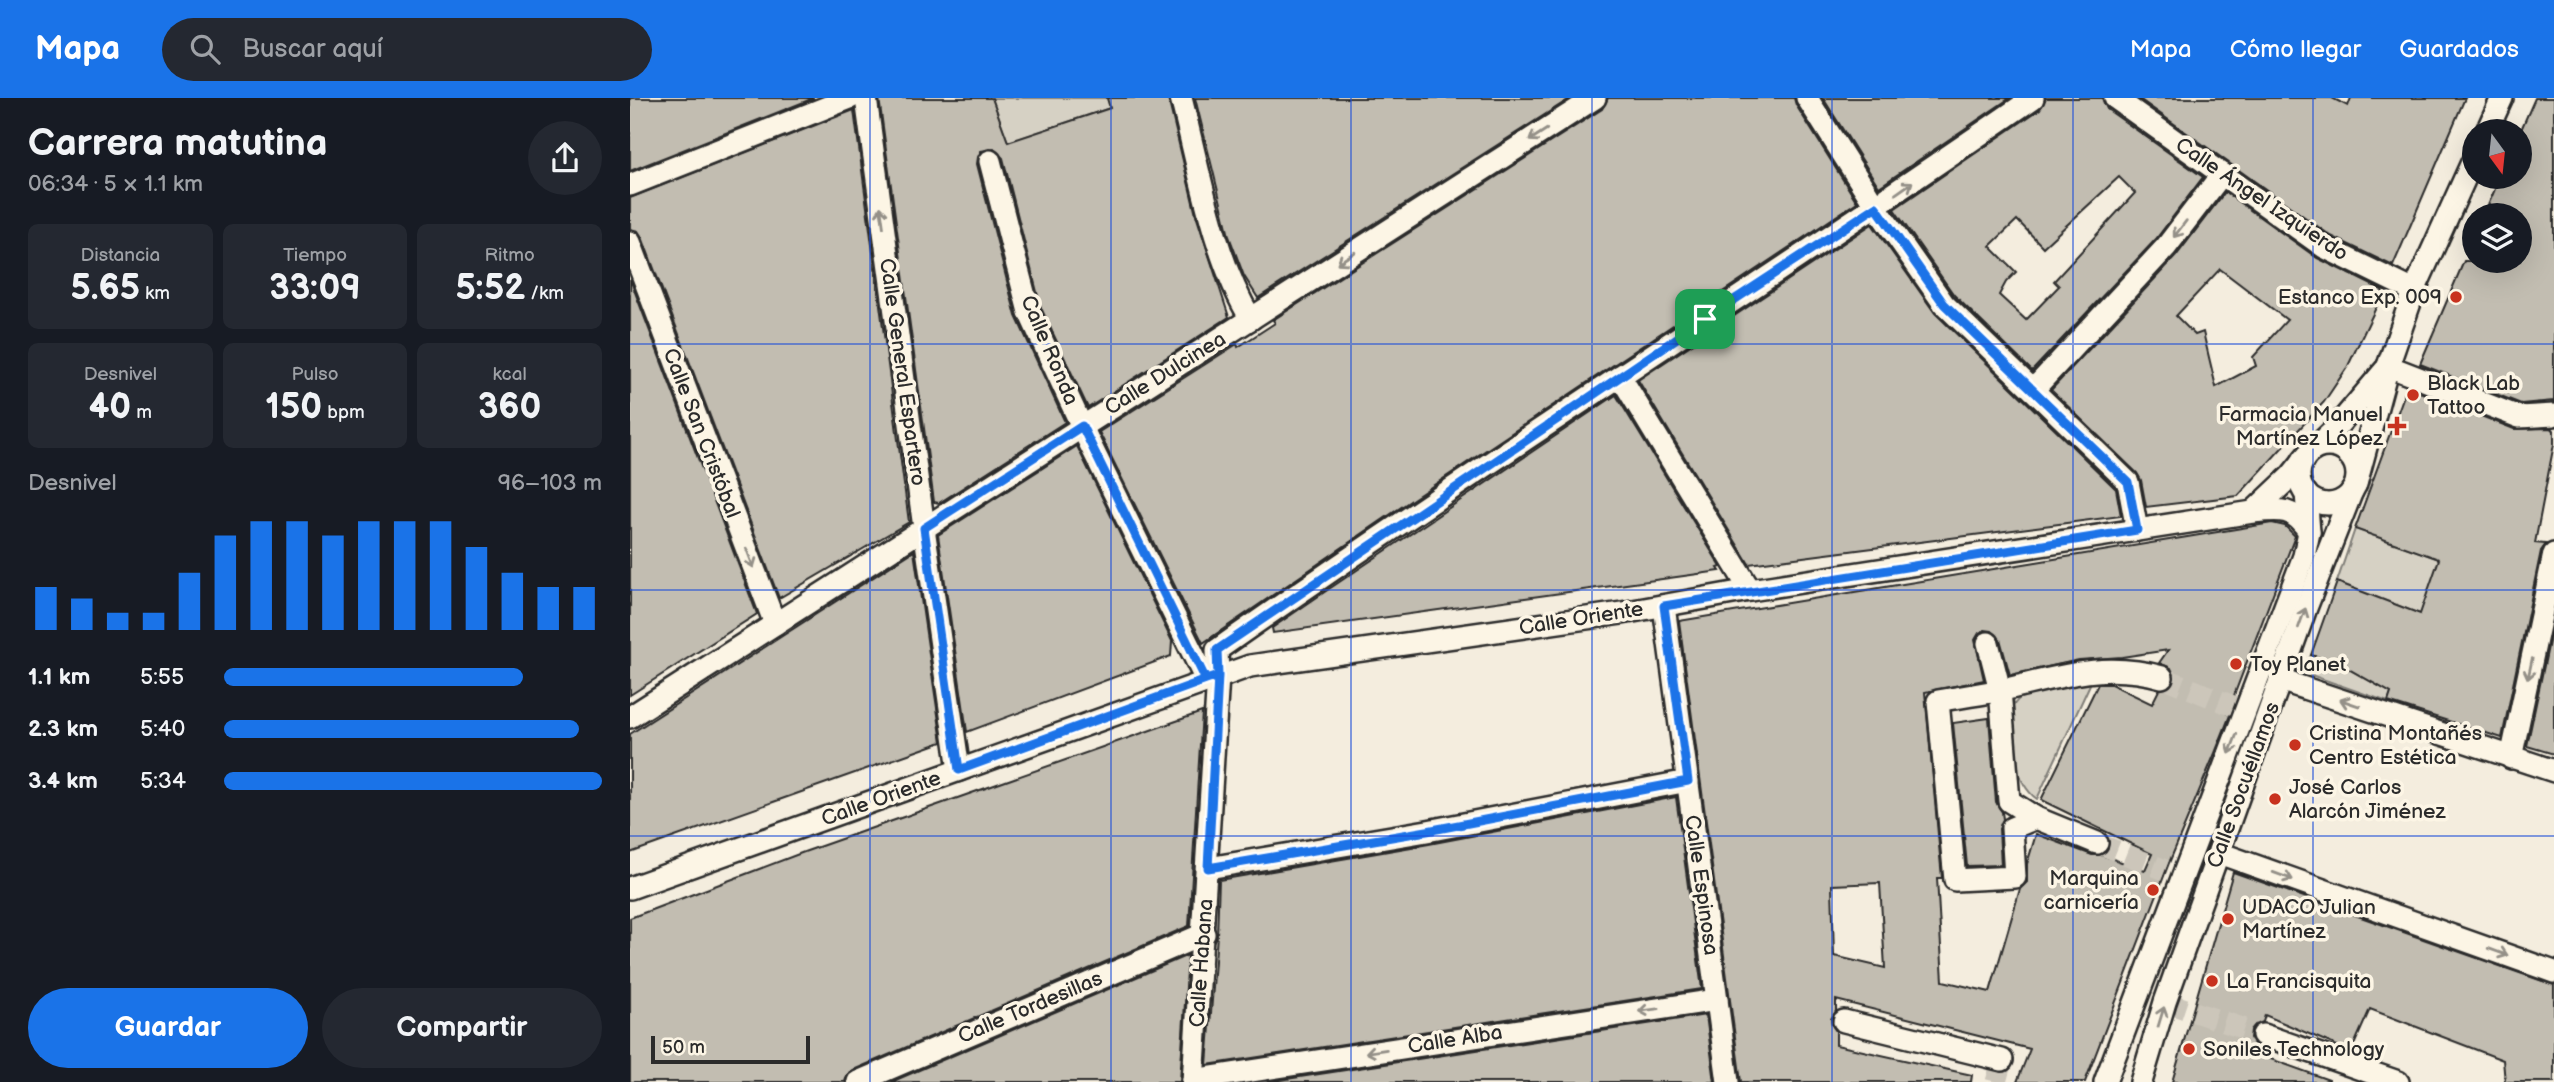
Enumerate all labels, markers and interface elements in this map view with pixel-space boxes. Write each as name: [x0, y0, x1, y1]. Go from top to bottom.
search box: [162, 18, 652, 81]
text: Mapa: [35, 29, 120, 69]
icon: search: [186, 30, 224, 68]
text: Buscar aquí: [242, 34, 383, 65]
text: Mapa: [2130, 35, 2192, 64]
text: Cómo llegar: [2230, 35, 2361, 64]
text: Guardados: [2399, 35, 2519, 64]
north arrow: [2462, 119, 2532, 189]
map controls: [2462, 119, 2532, 273]
text: Carrera matutina: [28, 121, 328, 166]
button: share: [528, 121, 602, 195]
one-way arrow: [1528, 128, 1548, 142]
street label: Calle Ángel Izquierdo: [2171, 132, 2353, 266]
text: 06:34 · 5 × 1.1 km: [28, 170, 203, 198]
one-way arrow: [1893, 181, 1913, 195]
button: layers: [2462, 203, 2532, 273]
one-way arrow: [875, 206, 888, 229]
one-way arrow: [2173, 219, 2188, 237]
text: Distancia: [80, 244, 160, 267]
text: Tiempo: [283, 244, 347, 267]
text: Ritmo: [485, 244, 535, 267]
one-way arrow: [1337, 250, 1356, 265]
street label: Calle General Espartero: [874, 257, 931, 488]
text: 5.65: [71, 267, 140, 310]
text: 33:09: [269, 267, 361, 310]
text: 5:52: [455, 267, 525, 310]
text: km: [140, 282, 170, 305]
text: /km: [525, 282, 564, 305]
place label: Estanco Exp. 009: [2278, 285, 2442, 310]
pin: [1675, 289, 1735, 349]
marker: Estanco Exp. 009: [2448, 289, 2464, 305]
street label: Calle Ronda: [1015, 292, 1084, 409]
icon: arrive: [1686, 300, 1724, 338]
street label: Calle Dulcinea: [1100, 326, 1230, 421]
street label: Calle San Cristóbal: [658, 345, 745, 522]
text: Desnivel: [84, 363, 157, 386]
text: Pulso: [292, 363, 338, 386]
text: kcal: [493, 363, 527, 386]
place label: Black Lab Tattoo: [2427, 371, 2520, 420]
text: 40: [89, 386, 131, 429]
text: 150: [265, 386, 322, 429]
text: 360: [478, 386, 541, 429]
marker: Black Lab Tattoo: [2405, 387, 2421, 403]
text: m: [131, 401, 152, 424]
text: bpm: [322, 401, 365, 424]
place label: Farmacia Manuel Martínez López: [2218, 402, 2384, 451]
marker: Farmacia Manuel Martínez López: [2389, 418, 2405, 434]
text: Desnivel: [28, 469, 117, 497]
text: 96–103 m: [498, 469, 602, 497]
one-way arrow: [744, 546, 757, 568]
street label: Calle Oriente: [1517, 596, 1645, 641]
one-way arrow: [2297, 607, 2309, 629]
place label: Toy Planet: [2250, 652, 2347, 677]
marker: Toy Planet: [2228, 656, 2244, 672]
one-way arrow: [2522, 657, 2536, 680]
text: 1.1 km: [28, 663, 90, 691]
text: 5:55: [140, 663, 184, 691]
one-way arrow: [2339, 696, 2361, 708]
street label: Calle Socuéllamos: [2202, 699, 2285, 872]
text: 2.3 km: [28, 715, 98, 743]
text: 5:40: [140, 715, 185, 743]
place label: Cristina Montañés Centro Estética: [2309, 721, 2482, 770]
one-way arrow: [2226, 732, 2238, 754]
marker: Cristina Montañés Centro Estética: [2287, 737, 2303, 753]
street label: Calle Oriente: [818, 765, 944, 832]
text: 3.4 km: [28, 767, 98, 795]
text: 5:34: [140, 767, 186, 795]
place label: José Carlos Alarcón Jiménez: [2289, 775, 2447, 824]
marker: José Carlos Alarcón Jiménez: [2267, 791, 2283, 807]
street label: Calle Espinosa: [1679, 813, 1724, 957]
place label: Marquina carnicería: [2044, 866, 2139, 915]
one-way arrow: [2272, 871, 2294, 883]
marker: Marquina carnicería: [2145, 882, 2161, 898]
place label: UDACO Julian Martínez: [2242, 895, 2376, 944]
street label: Calle Habana: [1185, 898, 1218, 1028]
marker: UDACO Julian Martínez: [2220, 911, 2236, 927]
one-way arrow: [2486, 947, 2508, 959]
street label: Calle Tordesillas: [954, 966, 1106, 1049]
place label: La Francisquita: [2226, 969, 2371, 994]
marker: La Francisquita: [2204, 973, 2220, 989]
button: Guardar: [28, 988, 308, 1068]
button: Compartir: [322, 988, 602, 1068]
one-way arrow: [1639, 1003, 1661, 1016]
one-way arrow: [2155, 1006, 2168, 1028]
street label: Calle Alba: [1406, 1020, 1504, 1059]
scale bar: [651, 1033, 810, 1065]
text: 50 m: [662, 1036, 705, 1059]
place label: Soniles Technology: [2203, 1037, 2385, 1062]
marker: Soniles Technology: [2181, 1041, 2197, 1057]
one-way arrow: [1365, 1045, 1388, 1058]

